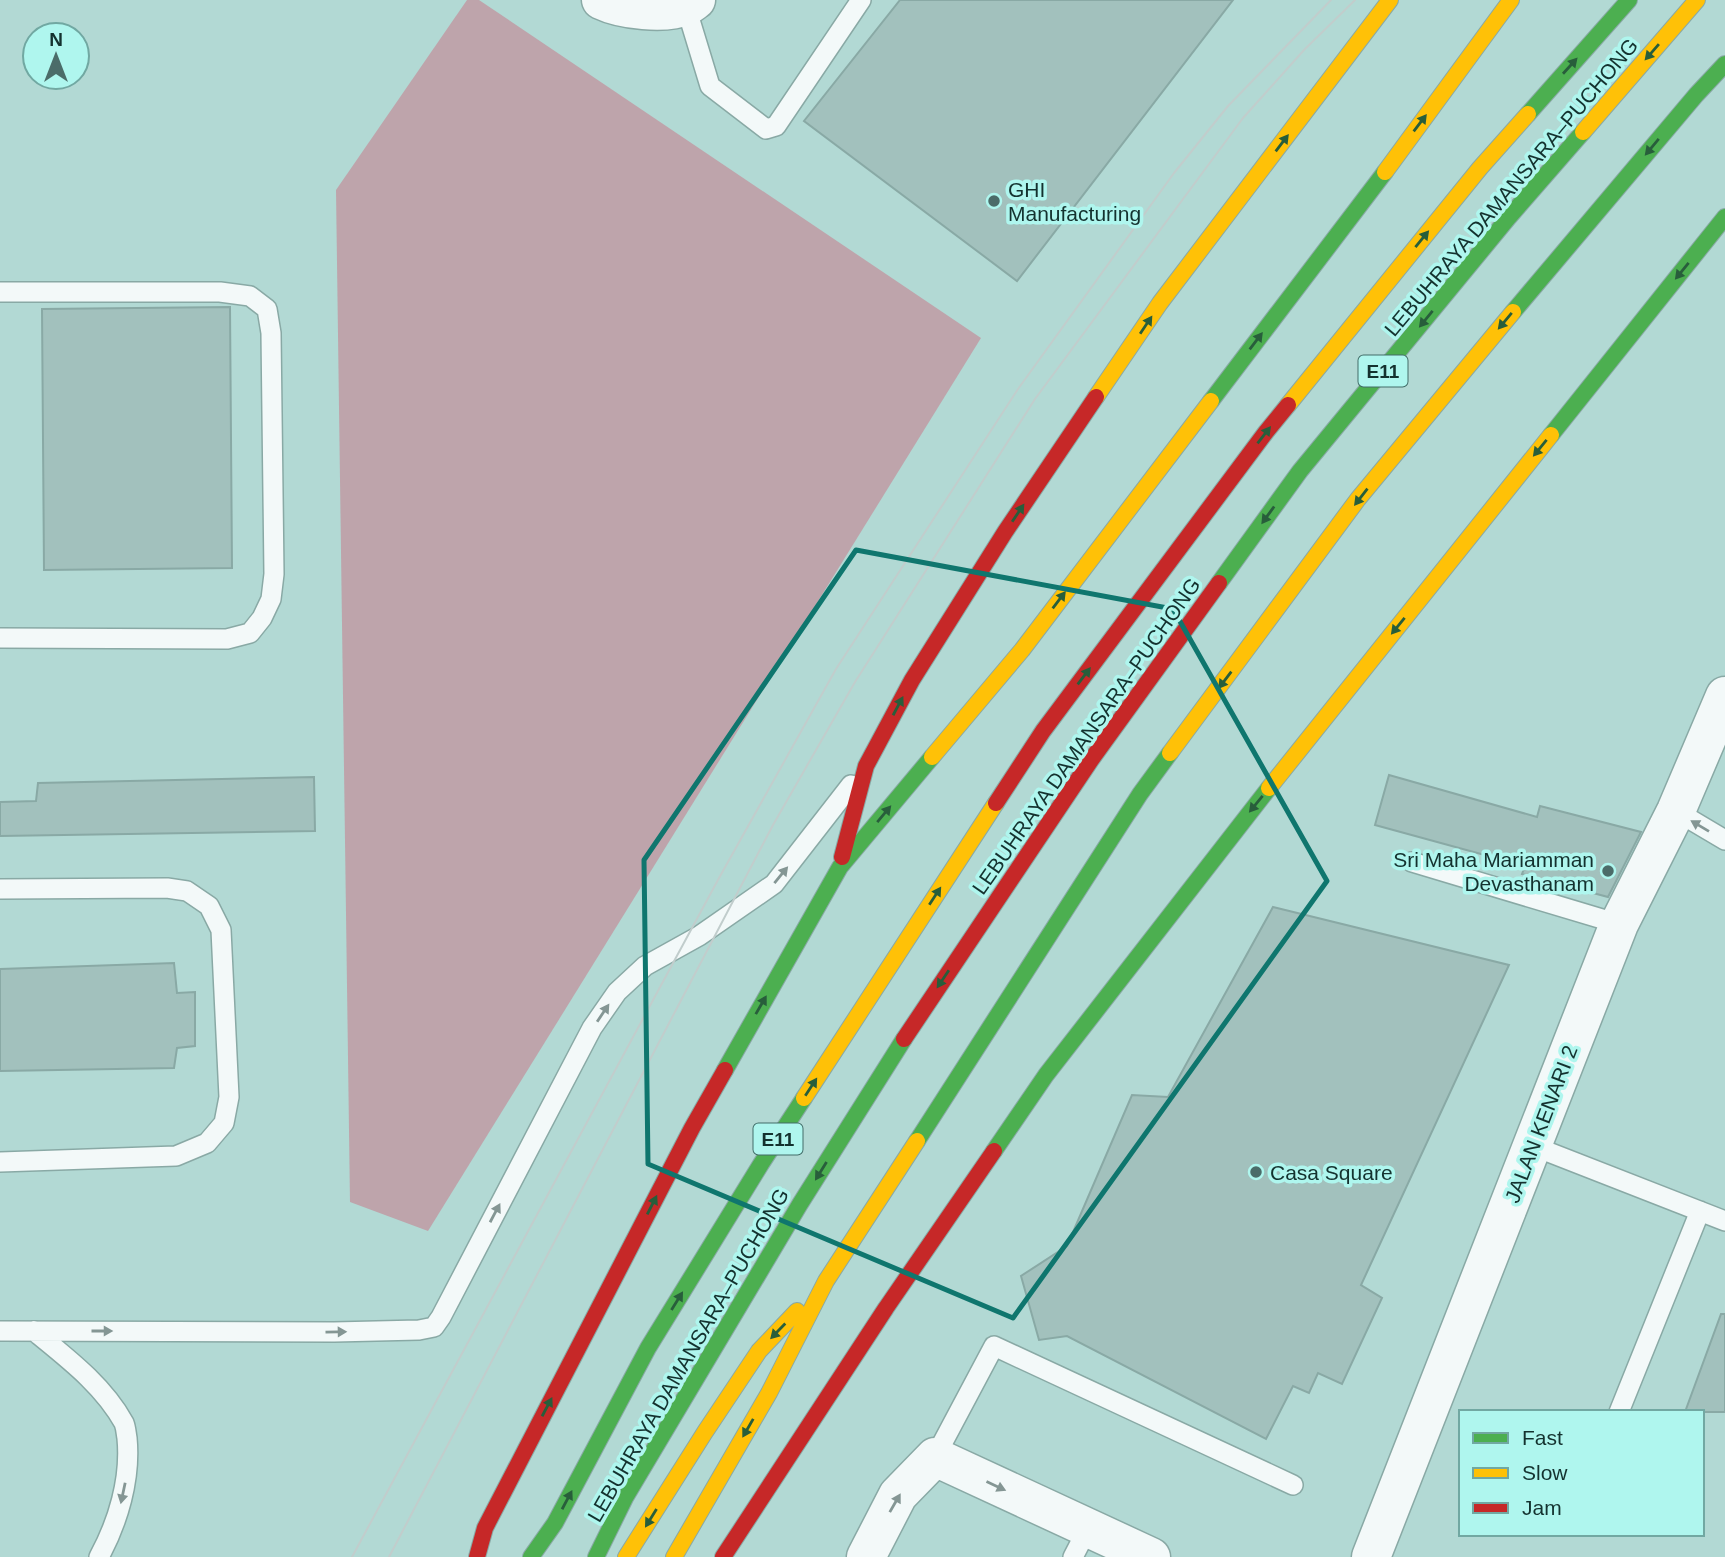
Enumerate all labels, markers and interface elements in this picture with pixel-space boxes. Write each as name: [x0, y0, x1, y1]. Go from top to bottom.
north arrow: [21, 21, 91, 91]
text: N: [49, 29, 63, 50]
street label: LEBUHRAYA DAMANSARA–PUCHONG: [1380, 34, 1642, 340]
one-way arrow: [1645, 43, 1660, 60]
one-way arrow: [1562, 57, 1578, 75]
one-way arrow: [1413, 114, 1427, 132]
one-way arrow: [1274, 134, 1289, 152]
one-way arrow: [1644, 138, 1659, 156]
place label: GHI Manufacturing: [1008, 178, 1141, 225]
marker: GHI Manufacturing: [986, 193, 1002, 209]
one-way arrow: [1415, 230, 1430, 248]
one-way arrow: [1675, 261, 1690, 279]
one-way arrow: [1419, 310, 1434, 327]
one-way arrow: [1498, 313, 1513, 330]
one-way arrow: [1139, 315, 1152, 335]
one-way arrow: [1248, 332, 1262, 350]
road number: E11: [1358, 356, 1408, 386]
one-way arrow: [1256, 426, 1270, 444]
one-way arrow: [1533, 439, 1548, 457]
one-way arrow: [1354, 488, 1368, 506]
one-way arrow: [1011, 504, 1025, 522]
one-way arrow: [1262, 506, 1276, 524]
street label: LEBUHRAYA DAMANSARA–PUCHONG: [967, 573, 1205, 899]
one-way arrow: [1052, 591, 1066, 610]
one-way arrow: [1392, 617, 1406, 635]
one-way arrow: [1076, 667, 1090, 685]
one-way arrow: [1218, 670, 1232, 689]
one-way arrow: [892, 697, 904, 716]
one-way arrow: [1249, 795, 1264, 812]
one-way arrow: [876, 806, 891, 823]
one-way arrow: [1691, 819, 1710, 832]
place label: Sri Maha Mariamman Devasthanam: [1393, 848, 1594, 895]
marker: Sri Maha Mariamman Devasthanam: [1600, 863, 1616, 879]
one-way arrow: [773, 867, 788, 885]
one-way arrow: [929, 887, 942, 906]
one-way arrow: [936, 970, 950, 988]
one-way arrow: [755, 996, 767, 1015]
one-way arrow: [596, 1003, 609, 1023]
street label: JALAN KENARI 2: [1500, 1042, 1582, 1206]
one-way arrow: [805, 1077, 818, 1097]
road number: E11: [754, 1124, 802, 1154]
one-way arrow: [815, 1161, 828, 1181]
place label: Casa Square: [1270, 1161, 1393, 1184]
marker: Casa Square: [1248, 1164, 1264, 1180]
street label: LEBUHRAYA DAMANSARA–PUCHONG: [583, 1184, 793, 1526]
one-way arrow: [647, 1195, 658, 1215]
one-way arrow: [489, 1203, 501, 1223]
one-way arrow: [671, 1291, 684, 1310]
one-way arrow: [770, 1322, 787, 1339]
one-way arrow: [92, 1325, 114, 1337]
one-way arrow: [325, 1326, 347, 1338]
one-way arrow: [541, 1397, 553, 1417]
legend: [1459, 1410, 1704, 1536]
one-way arrow: [742, 1419, 755, 1438]
text: Fast: [1522, 1426, 1563, 1449]
text: Slow: [1522, 1461, 1568, 1484]
one-way arrow: [986, 1481, 1007, 1492]
one-way arrow: [117, 1482, 128, 1504]
one-way arrow: [562, 1490, 573, 1510]
one-way arrow: [888, 1493, 900, 1513]
text: Jam: [1522, 1496, 1562, 1519]
one-way arrow: [644, 1509, 657, 1528]

